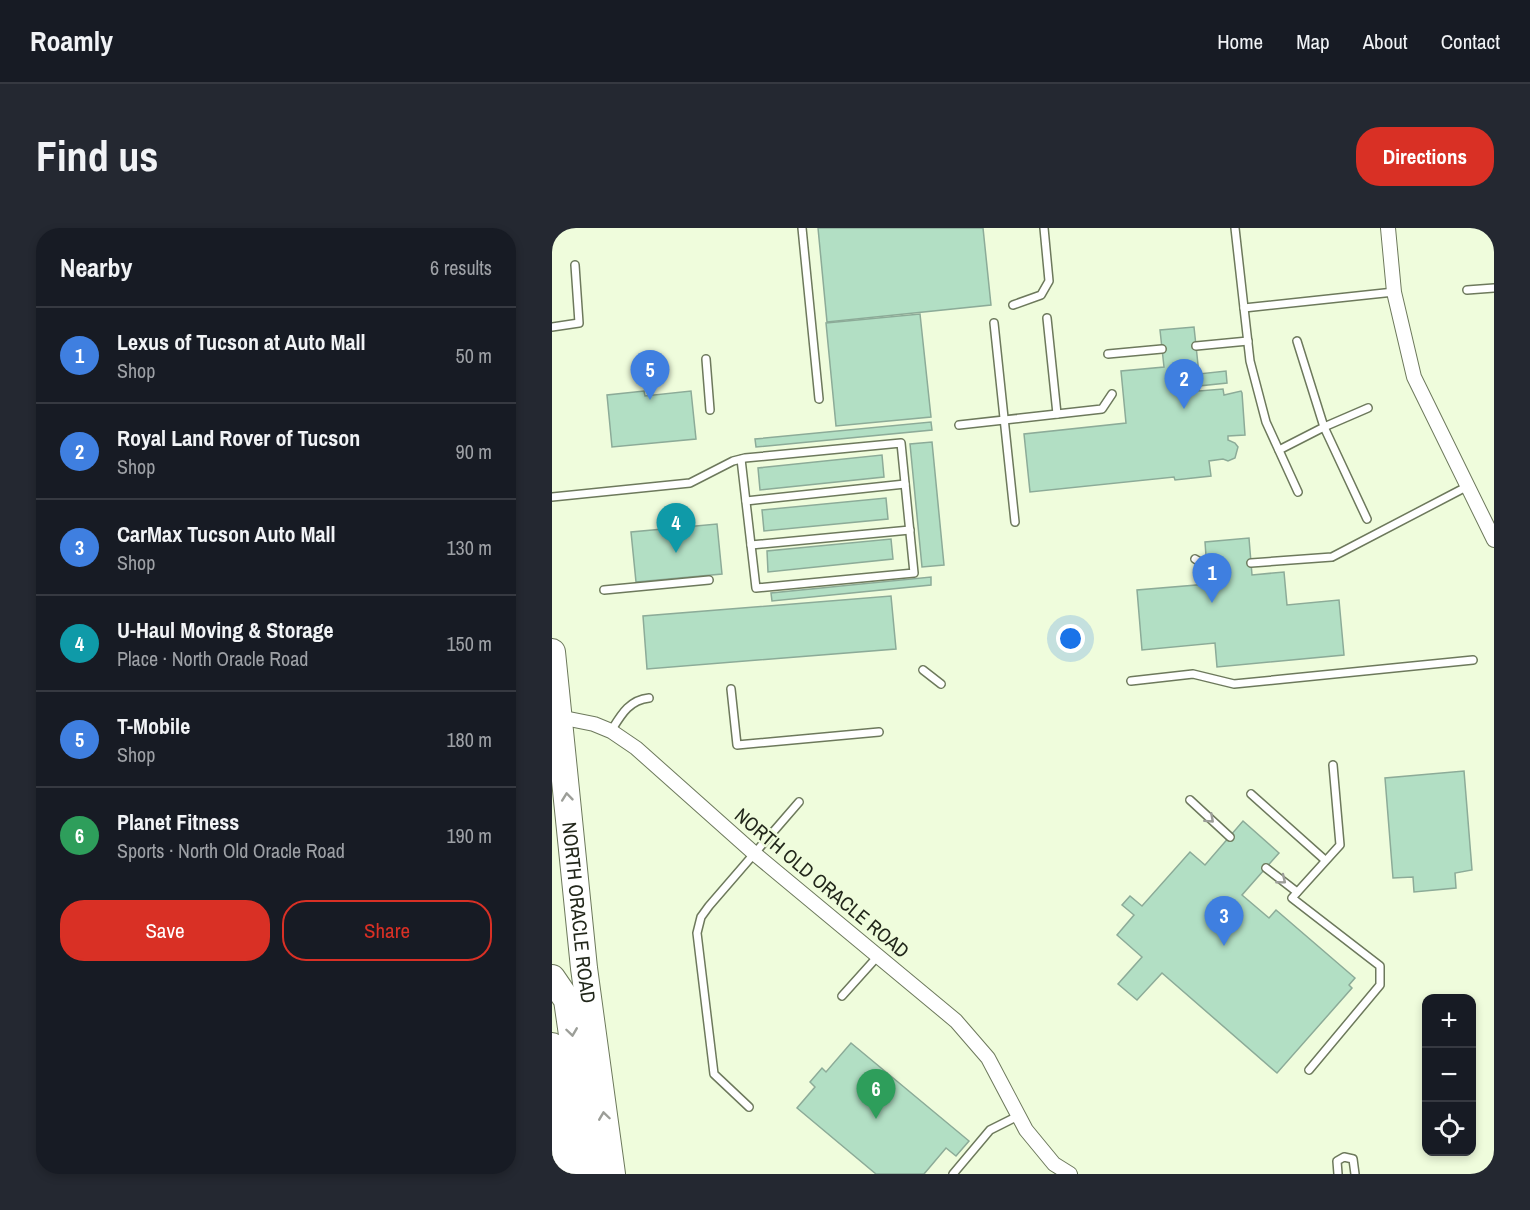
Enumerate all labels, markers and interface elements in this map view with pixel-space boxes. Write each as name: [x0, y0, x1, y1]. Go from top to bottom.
text: Roamly: [30, 22, 113, 60]
text: Home: [1217, 27, 1263, 56]
text: Map: [1296, 27, 1330, 56]
text: About: [1363, 27, 1408, 56]
text: Contact: [1441, 27, 1500, 56]
button: Directions: [1356, 127, 1494, 186]
text: Find us: [36, 128, 158, 184]
text: Nearby: [60, 250, 132, 285]
text: 6 results: [430, 254, 492, 281]
text: Lexus of Tucson at Auto Mall: [117, 327, 366, 357]
text: 1: [75, 342, 84, 369]
text: 50 m: [456, 342, 492, 369]
pin: 5: [630, 350, 670, 400]
text: Shop: [117, 357, 155, 384]
pin: 2: [1164, 360, 1204, 409]
text: Royal Land Rover of Tucson: [117, 423, 360, 453]
text: 2: [75, 438, 84, 465]
text: 90 m: [456, 438, 492, 465]
text: Shop: [117, 453, 155, 480]
pin: 4: [656, 504, 696, 553]
text: CarMax Tucson Auto Mall: [117, 519, 336, 549]
text: 3: [75, 534, 84, 561]
text: 130 m: [446, 534, 492, 561]
text: Shop: [117, 549, 155, 576]
pin: 1: [1192, 554, 1232, 603]
text: U-Haul Moving & Storage: [117, 615, 334, 645]
your location: [1056, 624, 1085, 653]
text: 4: [75, 630, 84, 657]
text: 150 m: [446, 630, 492, 657]
text: Place · North Oracle Road: [117, 645, 308, 672]
text: T-Mobile: [117, 711, 190, 741]
text: 5: [75, 726, 84, 753]
text: 180 m: [446, 726, 492, 753]
text: Shop: [117, 741, 155, 768]
one-way arrow: [562, 793, 574, 802]
street label: NORTH OLD ORACLE ROAD: [729, 801, 915, 964]
text: Planet Fitness: [117, 807, 239, 837]
one-way arrow: [1203, 812, 1214, 823]
street label: NORTH ORACLE ROAD: [556, 821, 603, 1005]
text: 6: [75, 822, 84, 849]
text: 190 m: [446, 822, 492, 849]
text: Sports · North Old Oracle Road: [117, 837, 345, 864]
one-way arrow: [1275, 873, 1286, 884]
pin: 3: [1204, 896, 1244, 946]
button: Save: [60, 900, 270, 961]
button: Share: [282, 900, 492, 961]
map controls: [1422, 994, 1476, 1156]
button: +: [1422, 994, 1476, 1048]
one-way arrow: [565, 1027, 577, 1036]
button: −: [1422, 1048, 1476, 1102]
pin: 6: [856, 1070, 896, 1119]
button: locate: [1422, 1102, 1476, 1156]
one-way arrow: [598, 1111, 611, 1121]

